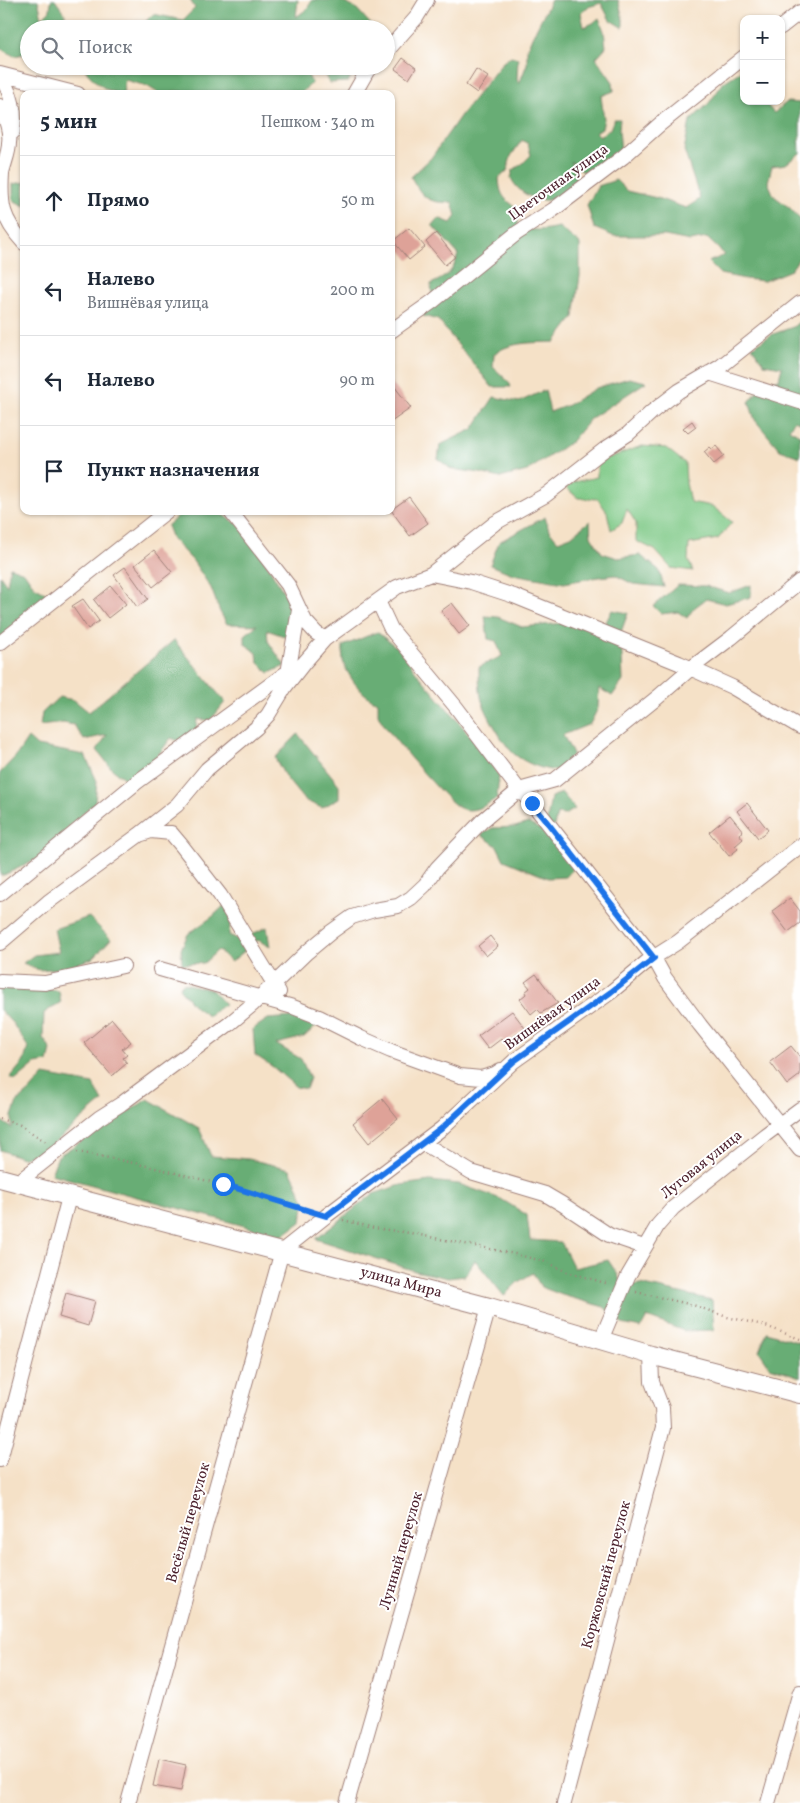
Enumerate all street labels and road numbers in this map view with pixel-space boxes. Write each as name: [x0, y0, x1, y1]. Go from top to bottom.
street label: Цветочная улица: [505, 140, 613, 226]
street label: Вишнёвая улица: [501, 972, 605, 1056]
street label: Луговая улица: [657, 1126, 747, 1204]
street label: улица Мира: [358, 1262, 444, 1304]
street label: Весёлый переулок: [162, 1460, 216, 1586]
street label: Лунный переулок: [375, 1489, 429, 1613]
street label: Коржовский переулок: [577, 1499, 637, 1651]

